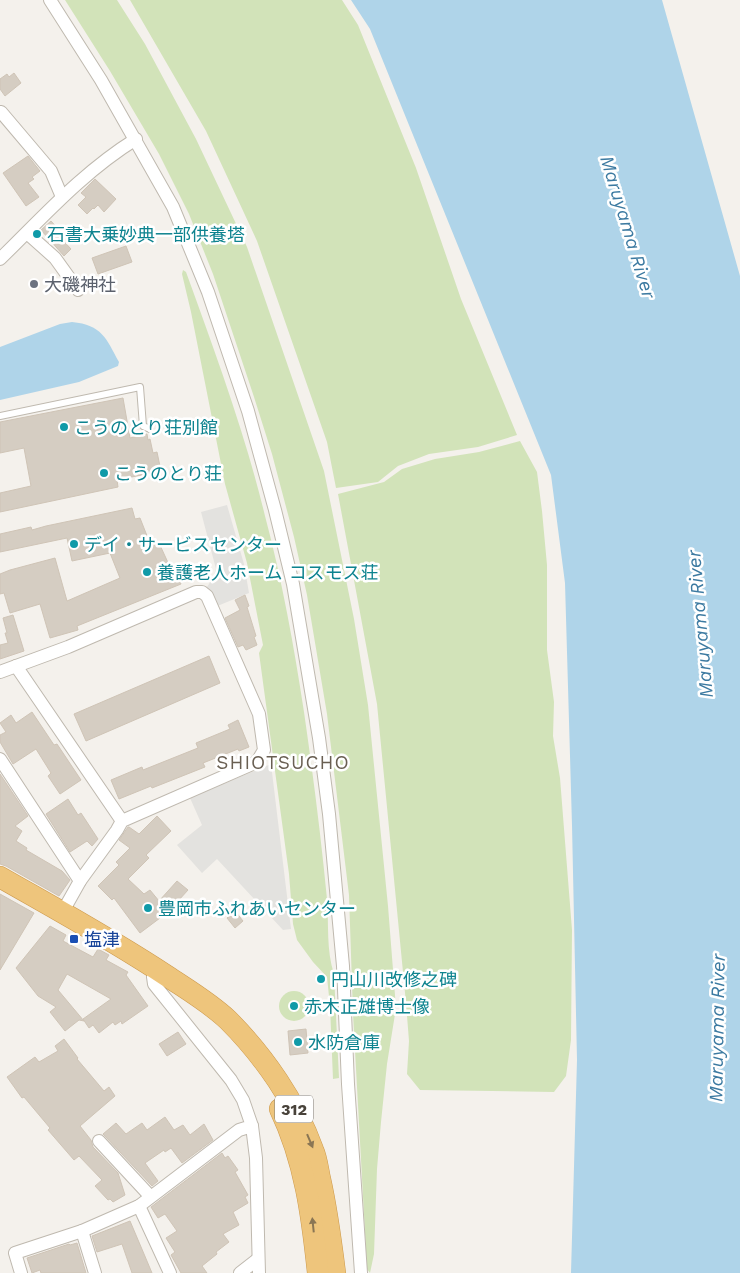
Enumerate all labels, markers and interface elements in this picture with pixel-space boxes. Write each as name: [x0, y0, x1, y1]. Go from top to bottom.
water label: Maruyama River: [595, 153, 661, 302]
place label: 石書大乗妙典一部供養塔: [47, 224, 245, 245]
marker: 石書大乗妙典一部供養塔: [31, 228, 43, 240]
place label: 大磯神社: [44, 274, 116, 295]
marker: 大磯神社: [28, 278, 40, 290]
place label: こうのとり荘別館: [74, 417, 218, 438]
marker: こうのとり荘別館: [58, 421, 70, 433]
place label: こうのとり荘: [114, 463, 222, 484]
marker: こうのとり荘: [98, 467, 110, 479]
place label: デイ・サービスセンター: [84, 534, 282, 555]
marker: デイ・サービスセンター: [68, 538, 80, 550]
water label: Maruyama River: [682, 548, 718, 699]
place label: 養護老人ホーム コスモス荘: [157, 562, 379, 583]
marker: 養護老人ホーム コスモス荘: [141, 566, 153, 578]
district label: SHIOTSUCHO: [216, 751, 350, 774]
place label: 豊岡市ふれあいセンター: [158, 898, 356, 919]
marker: 豊岡市ふれあいセンター: [142, 902, 154, 914]
place label: 塩津: [84, 929, 120, 950]
marker: 塩津: [68, 933, 80, 945]
water label: Maruyama River: [704, 953, 730, 1102]
place label: 円山川改修之碑: [331, 969, 457, 990]
marker: 円山川改修之碑: [315, 973, 327, 985]
place label: 赤木正雄博士像: [304, 996, 430, 1017]
marker: 赤木正雄博士像: [288, 1000, 300, 1012]
place label: 水防倉庫: [308, 1032, 380, 1053]
marker: 水防倉庫: [292, 1036, 304, 1048]
road number: 312: [275, 1096, 313, 1122]
one-way arrow: [306, 1134, 314, 1148]
one-way arrow: [309, 1216, 317, 1232]

